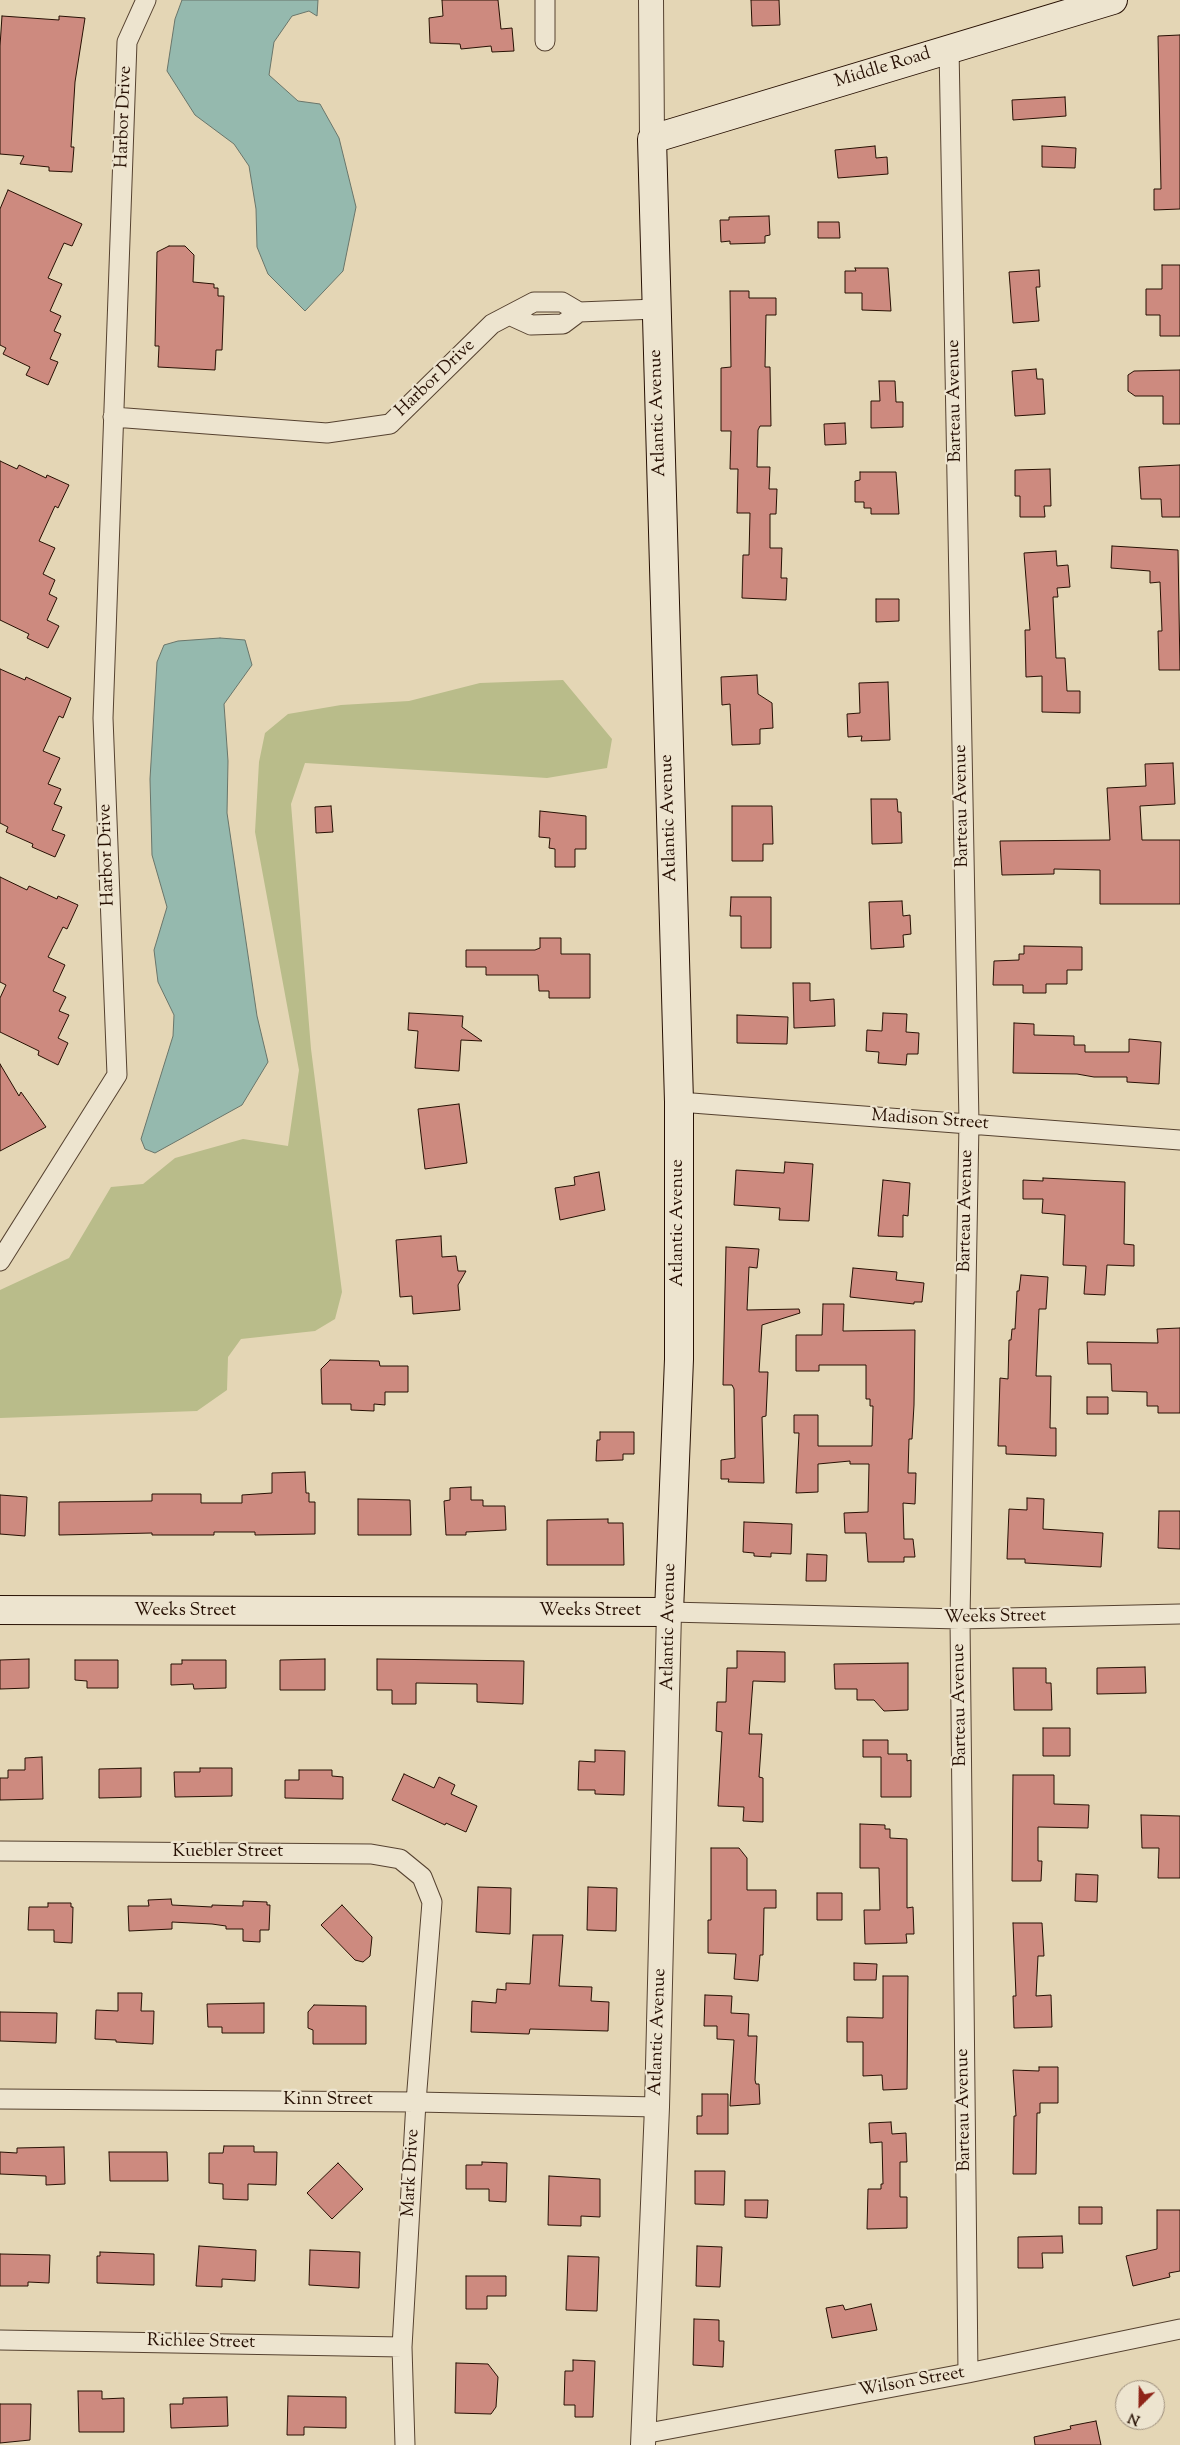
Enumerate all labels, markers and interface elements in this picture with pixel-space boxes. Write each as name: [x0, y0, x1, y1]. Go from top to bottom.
street label: Middle Road: [832, 44, 934, 94]
street label: Harbor Drive: [112, 65, 138, 169]
street label: Harbor Drive: [392, 336, 480, 422]
street label: Barteau Avenue: [944, 339, 968, 463]
street label: Atlantic Avenue: [646, 349, 672, 477]
street label: Barteau Avenue: [951, 744, 975, 868]
street label: Atlantic Avenue: [657, 754, 683, 882]
street label: Harbor Drive: [95, 803, 121, 907]
street label: Madison Street: [871, 1106, 989, 1136]
street label: Barteau Avenue: [955, 1149, 979, 1273]
street label: Atlantic Avenue: [668, 1159, 690, 1287]
street label: Atlantic Avenue: [658, 1563, 682, 1691]
street label: Weeks Street: [134, 1601, 236, 1623]
street label: Weeks Street: [539, 1601, 641, 1623]
street label: Weeks Street: [944, 1606, 1046, 1630]
street label: Barteau Avenue: [949, 1643, 973, 1767]
street label: Kuebler Street: [172, 1842, 284, 1864]
street label: Atlantic Avenue: [646, 1968, 672, 2096]
street label: Barteau Avenue: [953, 2048, 977, 2172]
street label: Kinn Street: [283, 2090, 373, 2112]
street label: Mark Drive: [399, 2128, 425, 2218]
street label: Richlee Street: [147, 2331, 255, 2355]
street label: Wilson Street: [857, 2363, 967, 2403]
north arrow: [1115, 2380, 1165, 2430]
text: N: [1125, 2406, 1144, 2429]

